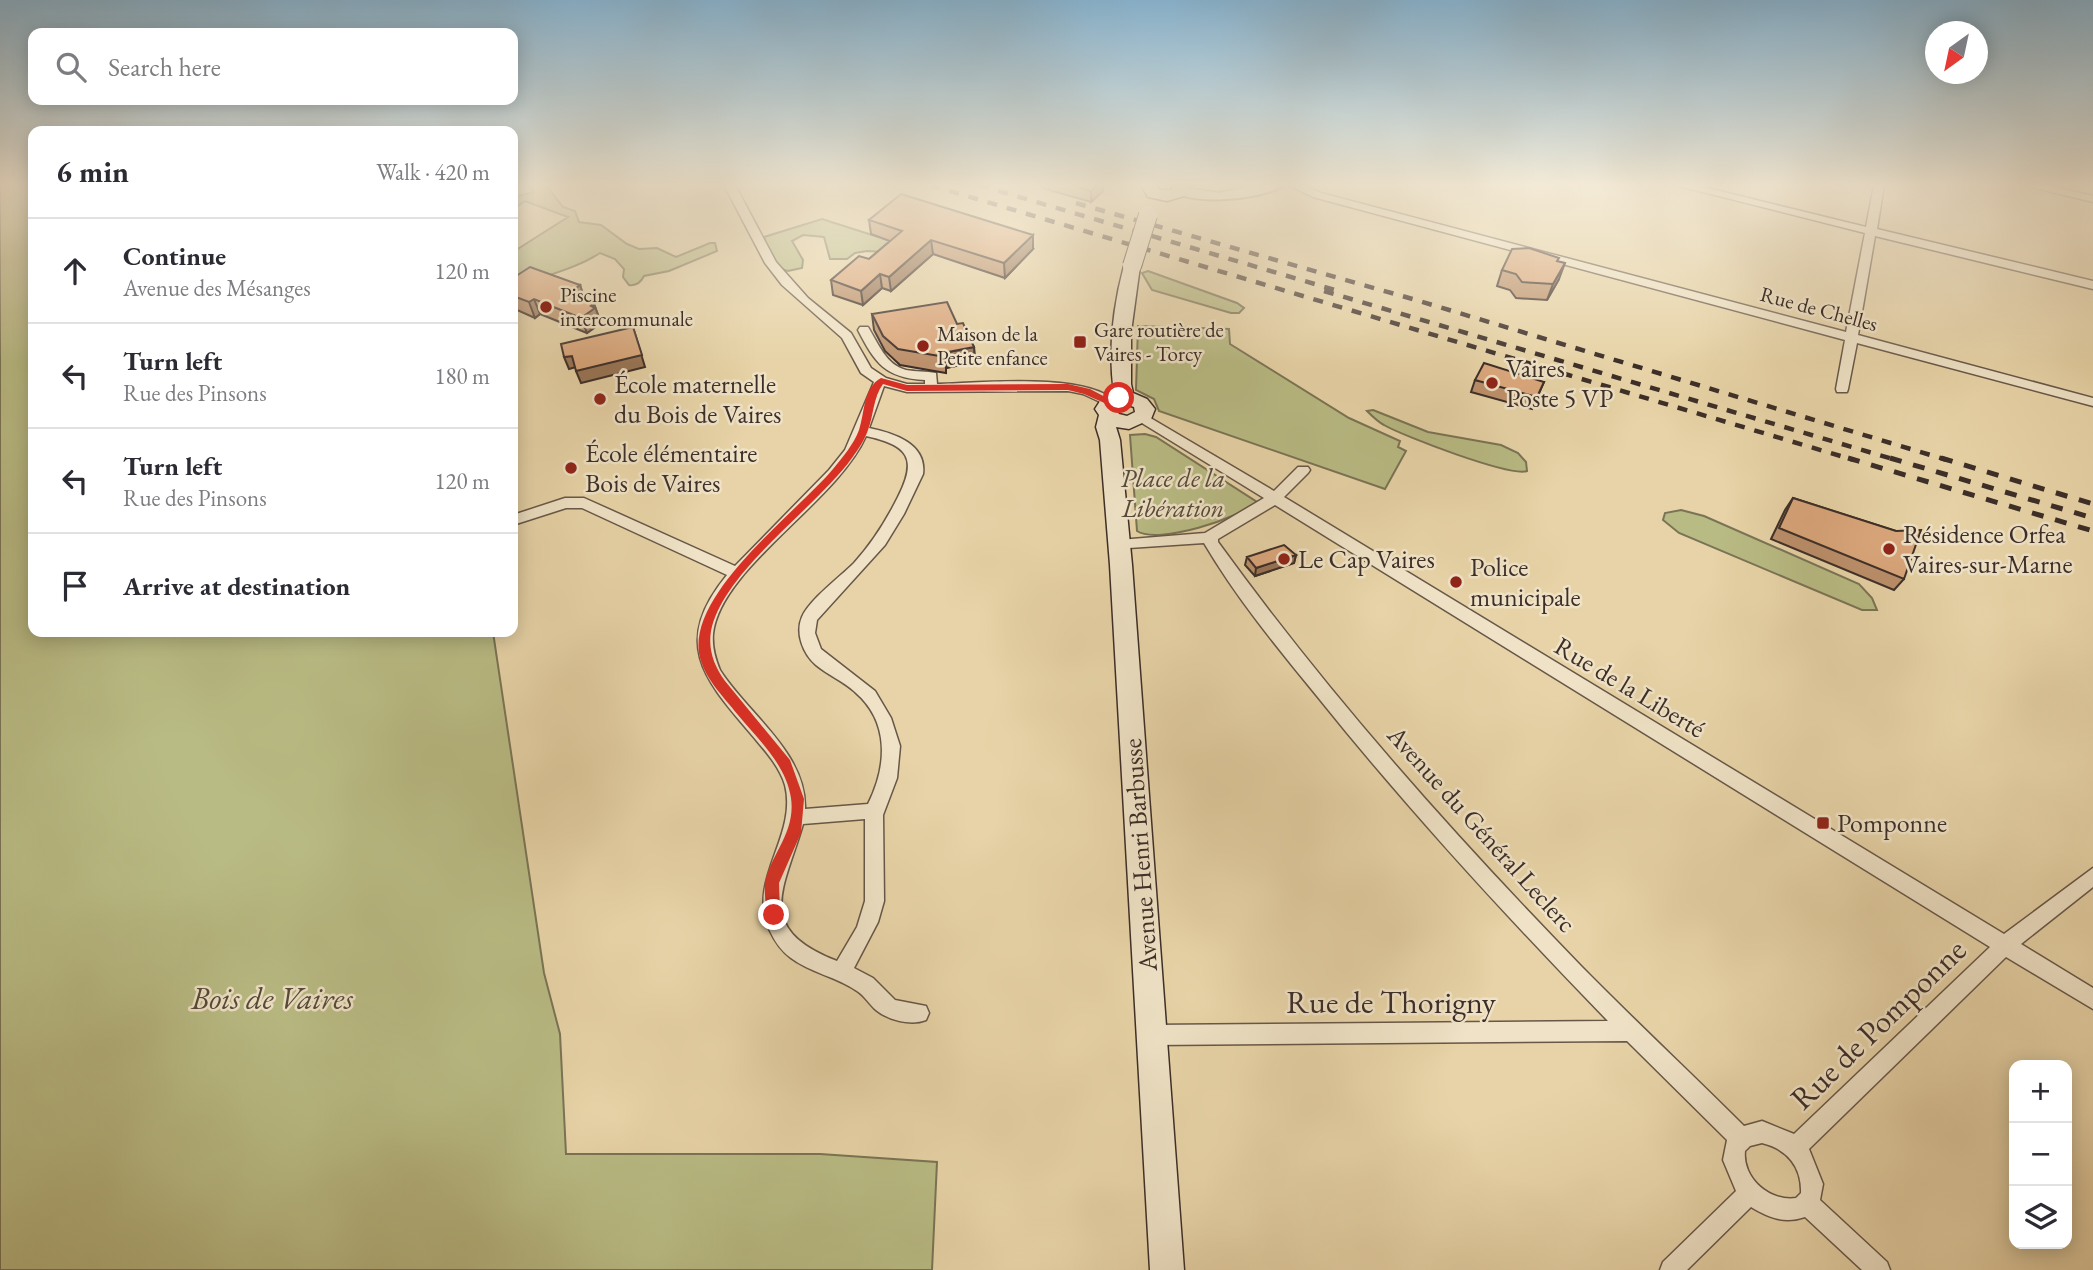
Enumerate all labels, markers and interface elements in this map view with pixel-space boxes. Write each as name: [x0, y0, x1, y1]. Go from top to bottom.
north arrow: [1925, 21, 1988, 84]
search box: [28, 28, 518, 105]
icon: search: [52, 48, 90, 86]
text: Search here: [108, 50, 221, 84]
text: 6 min: [56, 152, 129, 191]
text: Walk · 420 m: [376, 157, 490, 187]
text: Continue: [123, 239, 226, 273]
icon: ahead: [56, 252, 94, 290]
text: 120 m: [434, 256, 490, 286]
text: Avenue des Mésanges: [123, 273, 311, 303]
street label: Rue de Chelles: [1757, 280, 1881, 337]
place label: Piscine intercommunale: [560, 281, 693, 332]
marker: Piscine intercommunale: [538, 299, 554, 315]
place label: Gare routière de Vaires - Torcy: [1094, 316, 1224, 367]
place label: Maison de la Petite enfance: [937, 320, 1048, 371]
marker: Gare routière de Vaires - Torcy: [1072, 334, 1088, 350]
marker: Maison de la Petite enfance: [915, 338, 931, 354]
text: Turn left: [123, 344, 222, 378]
place label: Vaires Poste 5 VP: [1506, 351, 1613, 415]
icon: left: [56, 357, 94, 395]
text: 180 m: [434, 361, 490, 391]
place label: École maternelle du Bois de Vaires: [614, 367, 782, 431]
marker: Vaires Poste 5 VP: [1484, 375, 1500, 391]
text: Rue des Pinsons: [123, 378, 267, 408]
route start: [1103, 382, 1134, 413]
marker: École maternelle du Bois de Vaires: [592, 391, 608, 407]
place label: École élémentaire Bois de Vaires: [585, 436, 757, 500]
text: Turn left: [123, 449, 222, 483]
marker: École élémentaire Bois de Vaires: [563, 460, 579, 476]
park label: Place de la Libération: [1121, 461, 1225, 525]
icon: left: [56, 462, 94, 500]
text: 120 m: [434, 466, 490, 496]
text: Rue des Pinsons: [123, 483, 267, 513]
place label: Résidence Orfea Vaires-sur-Marne: [1903, 517, 2073, 581]
marker: Résidence Orfea Vaires-sur-Marne: [1881, 541, 1897, 557]
place label: Le Cap Vaires: [1298, 542, 1435, 576]
place label: Police municipale: [1470, 550, 1581, 614]
marker: Le Cap Vaires: [1276, 551, 1292, 567]
icon: arrive: [56, 567, 94, 605]
text: Arrive at destination: [123, 569, 350, 603]
marker: Police municipale: [1448, 574, 1464, 590]
street label: Rue de la Liberté: [1548, 629, 1712, 745]
street label: Avenue du Général Leclerc: [1379, 718, 1584, 939]
street label: Avenue Henri Barbusse: [1115, 737, 1165, 974]
place label: Pomponne: [1837, 806, 1947, 840]
marker: Pomponne: [1815, 815, 1831, 831]
route end: [758, 899, 789, 930]
street label: Rue de Pomponne: [1781, 929, 1975, 1119]
park label: Bois de Vaires: [190, 977, 353, 1019]
street label: Rue de Thorigny: [1286, 981, 1497, 1023]
map controls: [2009, 1060, 2072, 1249]
button: +: [2009, 1060, 2072, 1123]
button: −: [2009, 1123, 2072, 1186]
button: layers: [2009, 1186, 2072, 1249]

